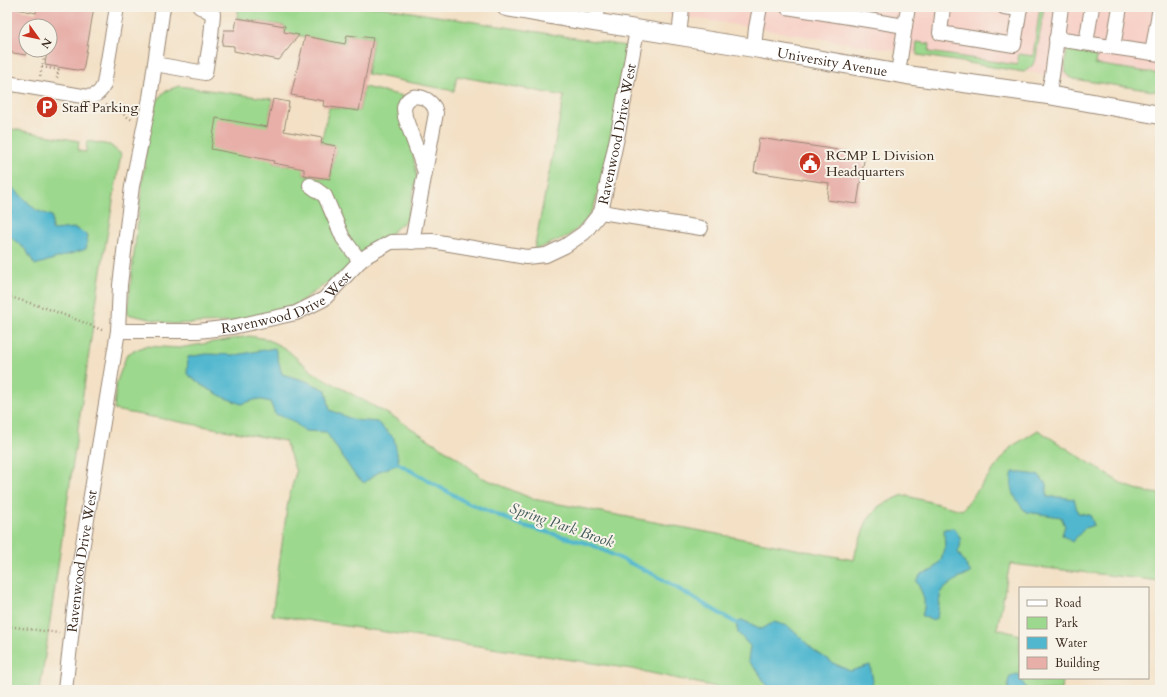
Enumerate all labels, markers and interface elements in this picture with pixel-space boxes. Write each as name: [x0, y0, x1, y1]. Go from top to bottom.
north arrow: [18, 18, 58, 58]
text: N: [37, 35, 55, 52]
street label: University Avenue: [776, 43, 889, 81]
street label: Ravenwood Drive West: [594, 61, 641, 206]
parking icon: Staff Parking: [34, 94, 60, 120]
place label: Staff Parking: [62, 98, 138, 117]
place label: RCMP L Division Headquarters: [826, 146, 934, 181]
public building icon: RCMP L Division Headquarters: [797, 150, 823, 176]
street label: Ravenwood Drive West: [220, 267, 356, 338]
street label: Ravenwood Drive West: [63, 488, 102, 633]
water label: Spring Park Brook: [507, 498, 618, 552]
legend: [1019, 587, 1149, 679]
text: Road: [1055, 595, 1082, 611]
text: Park: [1055, 615, 1079, 631]
text: Water: [1054, 635, 1088, 651]
text: Building: [1055, 655, 1100, 671]

